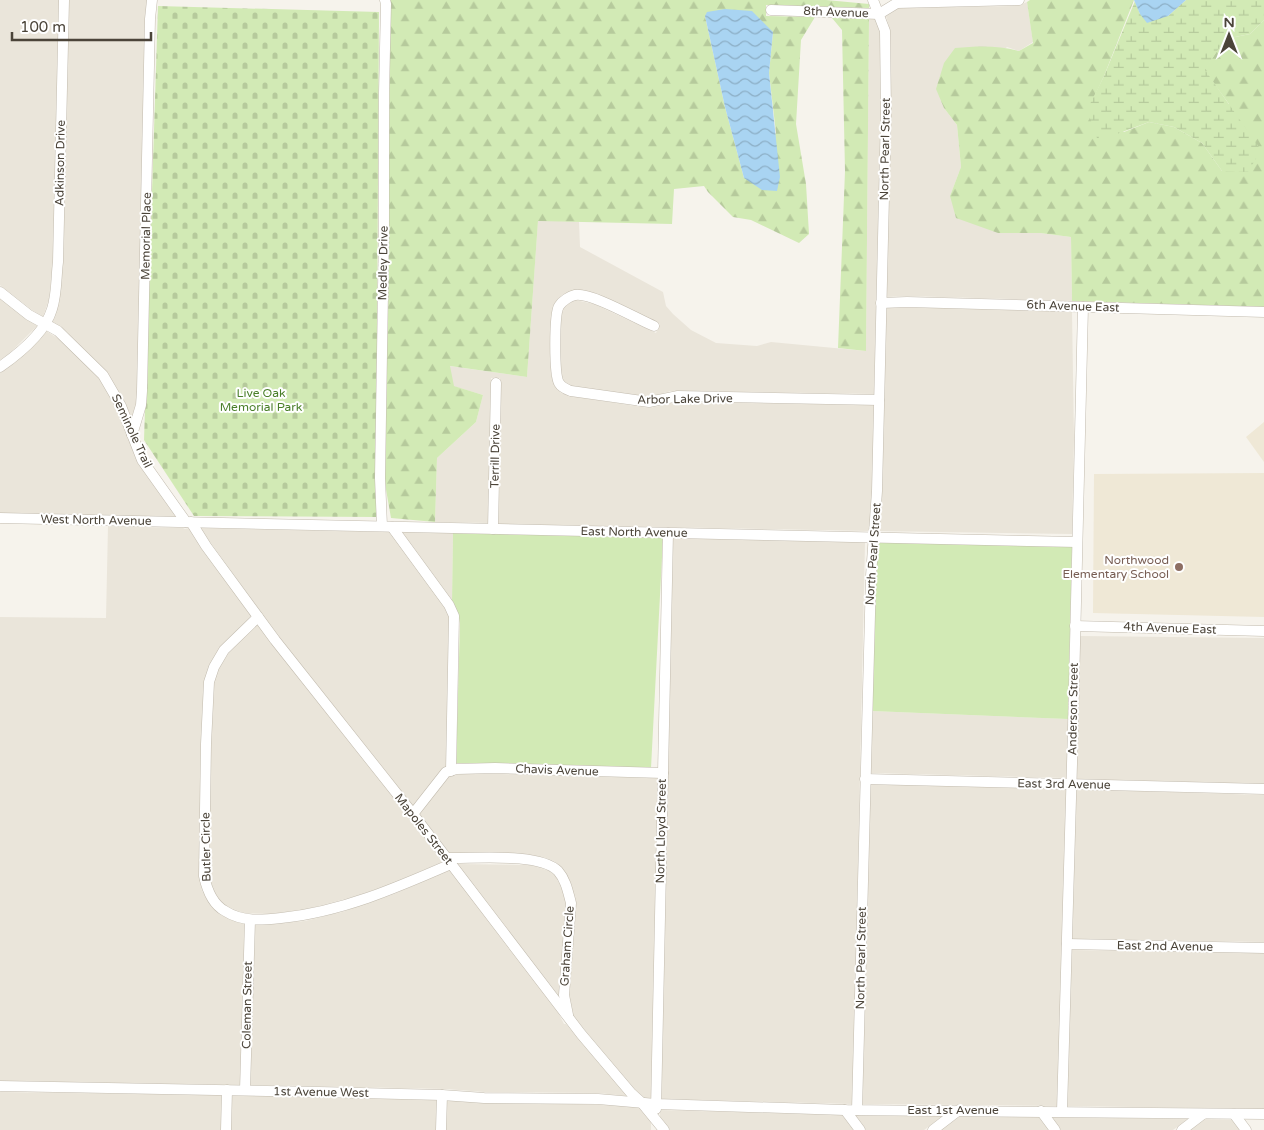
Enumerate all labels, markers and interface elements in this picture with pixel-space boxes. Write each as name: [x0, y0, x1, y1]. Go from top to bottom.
street label: 8th Avenue: [803, 4, 869, 20]
scale bar: [12, 10, 151, 42]
north arrow: [1204, 10, 1254, 60]
text: N: [1223, 14, 1235, 31]
text: 100 m: [20, 18, 66, 36]
street label: North Pearl Street: [877, 97, 893, 201]
street label: Adkinson Drive: [52, 120, 68, 206]
street label: Memorial Place: [138, 192, 154, 280]
street label: Medley Drive: [375, 225, 391, 300]
street label: 6th Avenue East: [1026, 297, 1120, 315]
park label: Live Oak Memorial Park: [220, 386, 303, 414]
street label: Arbor Lake Drive: [637, 391, 733, 407]
street label: Seminole Trail: [109, 392, 155, 470]
street label: Terrill Drive: [487, 424, 503, 488]
street label: North Pearl Street: [862, 502, 884, 606]
street label: West North Avenue: [40, 512, 152, 528]
street label: East North Avenue: [580, 524, 688, 540]
place label: Northwood Elementary School: [1062, 553, 1169, 581]
marker: Northwood Elementary School: [1173, 561, 1185, 573]
street label: 4th Avenue East: [1123, 619, 1217, 637]
street label: Anderson Street: [1065, 662, 1081, 756]
street label: Chavis Avenue: [515, 762, 599, 778]
street label: East 3rd Avenue: [1017, 776, 1111, 792]
street label: North Lloyd Street: [653, 778, 669, 884]
street label: Mapoles Street: [392, 791, 456, 868]
street label: Butler Circle: [198, 812, 214, 882]
street label: Graham Circle: [557, 905, 577, 987]
street label: North Pearl Street: [853, 906, 869, 1010]
street label: East 2nd Avenue: [1117, 938, 1213, 954]
street label: Coleman Street: [239, 961, 255, 1049]
street label: 1st Avenue West: [273, 1084, 369, 1100]
street label: East 1st Avenue: [907, 1103, 999, 1117]

